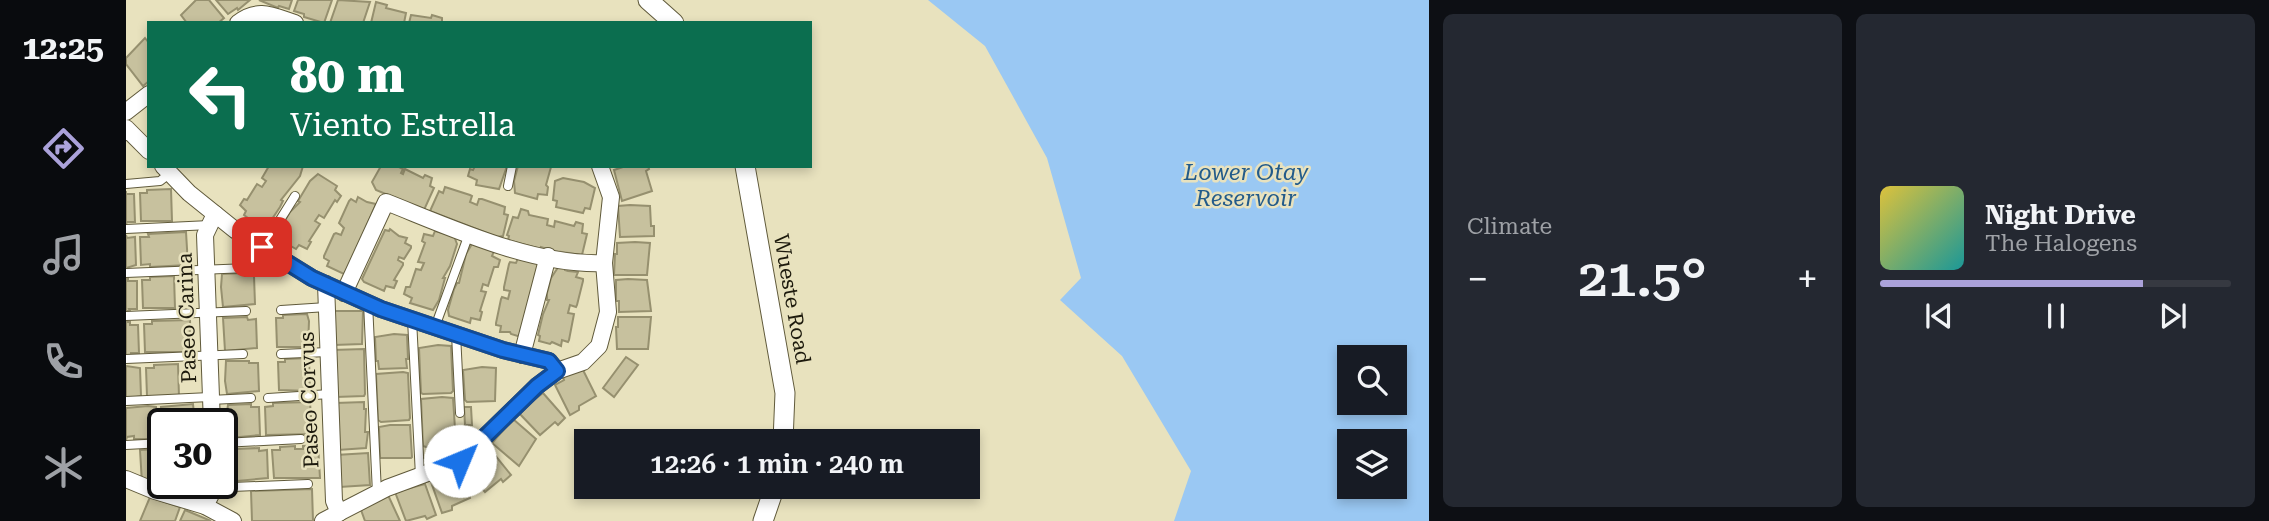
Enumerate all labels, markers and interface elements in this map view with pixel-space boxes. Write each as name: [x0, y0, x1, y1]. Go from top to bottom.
text: 12:25: [22, 29, 104, 67]
text: 80 m: [290, 47, 405, 104]
icon: left: [175, 49, 266, 140]
text: Viento Estrella: [290, 106, 515, 144]
icon: directions: [39, 124, 88, 173]
water label: Lower Otay Reservoir: [1183, 159, 1309, 212]
text: Night Drive: [1985, 200, 2136, 230]
text: Climate: [1467, 213, 1552, 240]
pin: [232, 217, 292, 277]
icon: arrive: [243, 228, 281, 266]
icon: music: [39, 230, 88, 279]
text: The Halogens: [1985, 230, 2137, 257]
street label: Wueste Road: [769, 232, 815, 366]
text: 21.5°: [1578, 248, 1707, 309]
street label: Paseo Carina: [173, 252, 201, 384]
text: −: [1467, 257, 1488, 301]
text: +: [1797, 257, 1818, 301]
icon: previous: [1920, 297, 1958, 335]
icon: pause: [2037, 297, 2075, 335]
icon: next: [2154, 297, 2192, 335]
street label: Paseo Corvus: [295, 331, 323, 469]
icon: phone: [39, 337, 88, 386]
map controls: [1337, 345, 1407, 499]
button: search: [1337, 345, 1407, 415]
speed limit sign: 30: [147, 408, 238, 499]
position arrow: [423, 424, 497, 498]
button: layers: [1337, 429, 1407, 499]
icon: climate: [39, 443, 88, 492]
text: 12:26 · 1 min · 240 m: [650, 449, 904, 479]

